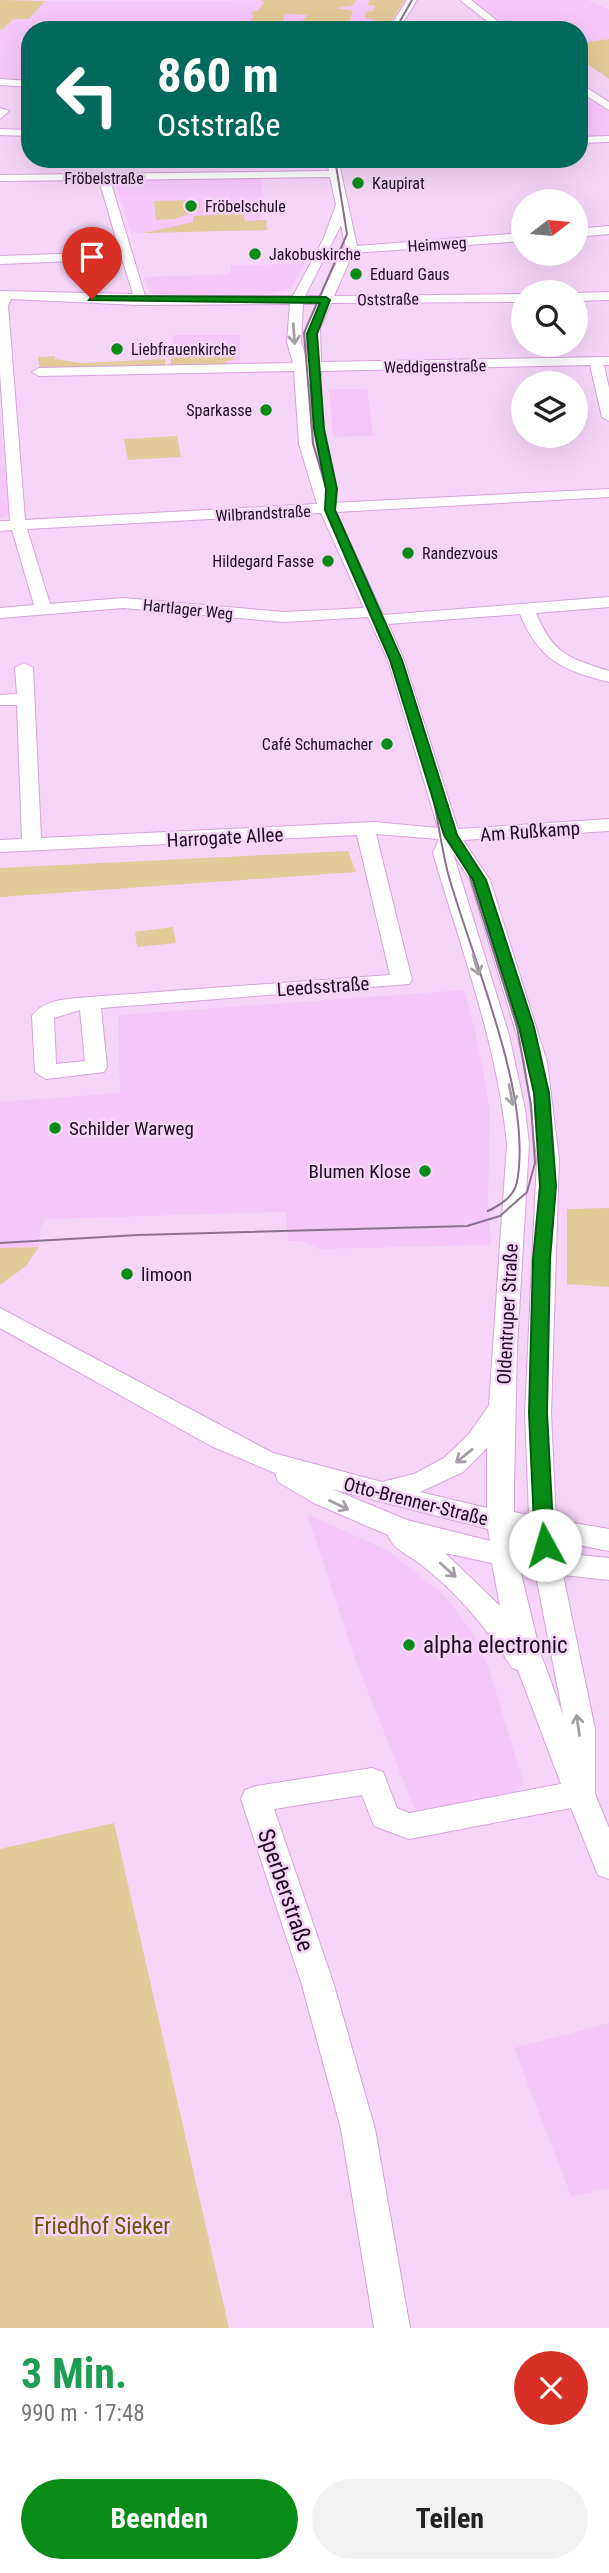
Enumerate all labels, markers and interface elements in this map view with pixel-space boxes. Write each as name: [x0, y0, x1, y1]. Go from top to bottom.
text: 860 m: [157, 47, 279, 104]
icon: left: [42, 49, 133, 140]
text: Oststraße: [157, 106, 281, 144]
street label: Fröbelstraße: [64, 169, 144, 188]
place label: Kaupirat: [372, 174, 425, 193]
marker: Kaupirat: [350, 175, 366, 191]
north arrow: [511, 189, 588, 266]
map controls: [511, 189, 588, 448]
place label: Fröbelschule: [205, 197, 286, 216]
marker: Fröbelschule: [183, 198, 199, 214]
pin: [62, 227, 122, 299]
street label: Heimweg: [407, 233, 467, 256]
icon: arrive: [73, 238, 111, 276]
place label: Jakobuskirche: [269, 245, 361, 264]
marker: Jakobuskirche: [247, 246, 263, 262]
place label: Eduard Gaus: [370, 265, 450, 284]
marker: Eduard Gaus: [348, 266, 364, 282]
button: search: [511, 280, 588, 357]
street label: Oststraße: [357, 289, 419, 310]
one-way arrow: [288, 322, 301, 345]
place label: Liebfrauenkirche: [131, 340, 236, 359]
marker: Liebfrauenkirche: [109, 341, 125, 357]
street label: Weddigenstraße: [384, 356, 486, 377]
button: layers: [511, 371, 588, 448]
place label: Sparkasse: [186, 401, 252, 420]
marker: Sparkasse: [258, 402, 274, 418]
street label: Wilbrandstraße: [215, 502, 311, 525]
place label: Randezvous: [422, 544, 498, 563]
marker: Randezvous: [400, 545, 416, 561]
place label: Hildegard Fasse: [212, 552, 314, 571]
marker: Hildegard Fasse: [320, 553, 336, 569]
street label: Hartlager Weg: [142, 595, 234, 624]
place label: Café Schumacher: [262, 735, 373, 754]
marker: Café Schumacher: [379, 736, 395, 752]
street label: Am Rußkamp: [479, 817, 581, 846]
street label: Harrogate Allee: [166, 823, 284, 852]
one-way arrow: [471, 954, 484, 976]
street label: Leedsstraße: [276, 972, 370, 1001]
one-way arrow: [504, 1083, 518, 1106]
place label: Schilder Warweg: [69, 1117, 194, 1140]
marker: Schilder Warweg: [47, 1120, 63, 1136]
place label: Blumen Klose: [308, 1160, 411, 1183]
marker: Blumen Klose: [417, 1163, 433, 1179]
street label: Oldentruper Straße: [492, 1243, 523, 1385]
place label: limoon: [141, 1263, 192, 1286]
marker: limoon: [119, 1266, 135, 1282]
one-way arrow: [456, 1449, 474, 1464]
street label: Otto-Brenner-Straße: [341, 1472, 491, 1531]
one-way arrow: [328, 1499, 349, 1512]
position arrow: [508, 1508, 582, 1582]
one-way arrow: [439, 1562, 457, 1578]
place label: alpha electronic: [423, 1632, 568, 1659]
marker: alpha electronic: [401, 1637, 417, 1653]
one-way arrow: [571, 1714, 584, 1737]
street label: Sperberstraße: [252, 1825, 319, 1955]
park label: Friedhof Sieker: [34, 2213, 170, 2240]
text: 3 Min.: [21, 2349, 127, 2398]
button: close: [514, 2351, 588, 2425]
text: 990 m · 17:48: [21, 2400, 145, 2427]
button: Beenden: [21, 2479, 298, 2559]
button: Teilen: [312, 2479, 588, 2559]

